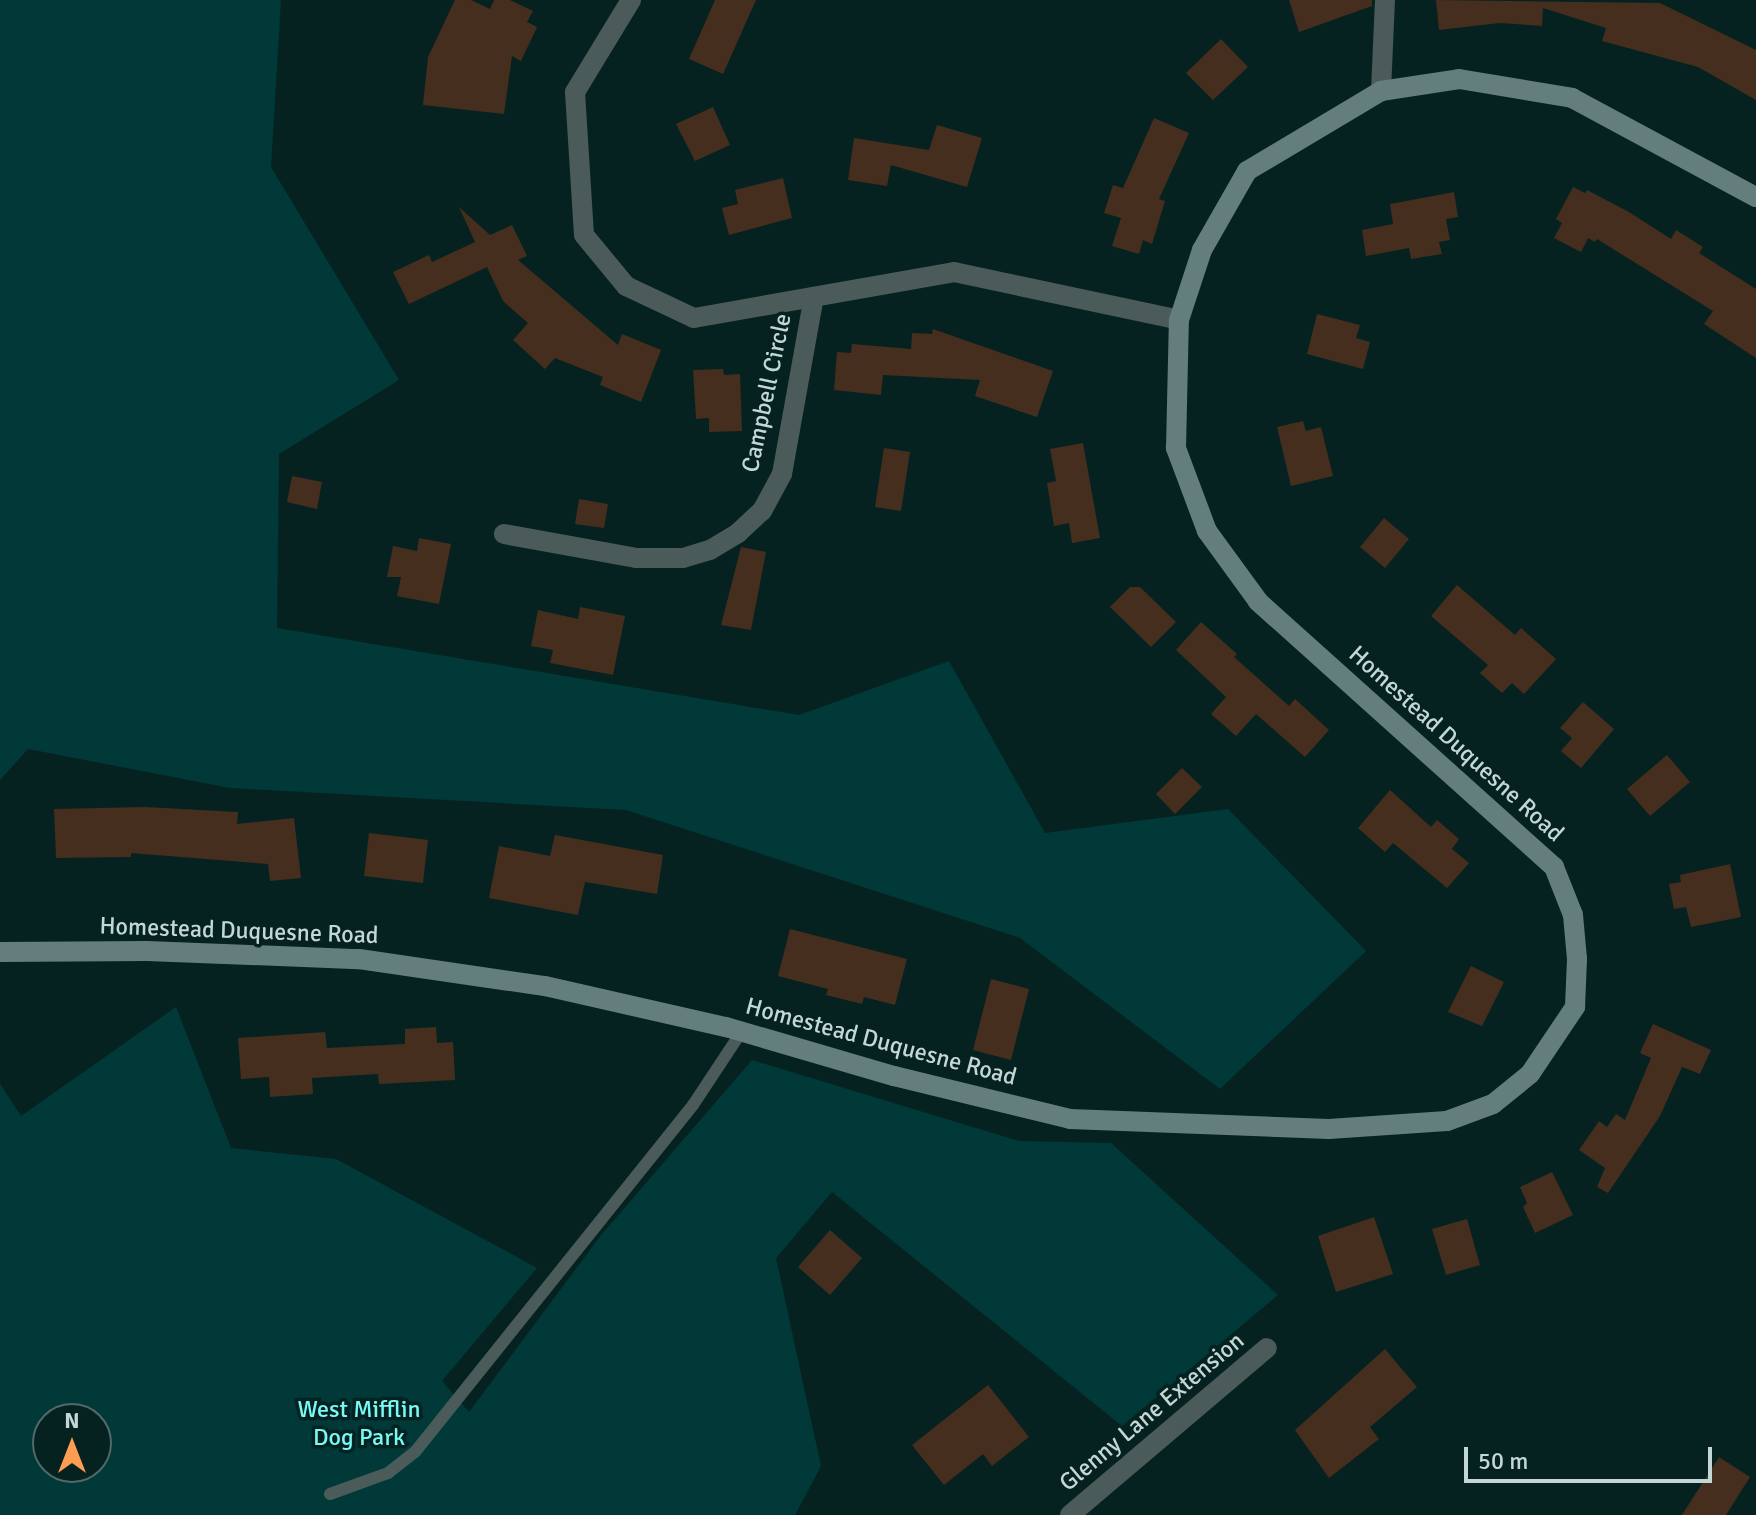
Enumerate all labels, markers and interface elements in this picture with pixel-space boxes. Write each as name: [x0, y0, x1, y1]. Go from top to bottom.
street label: Campbell Circle: [736, 311, 798, 475]
street label: Homestead Duquesne Road: [1343, 640, 1569, 848]
street label: Homestead Duquesne Road: [99, 912, 379, 950]
street label: Homestead Duquesne Road: [742, 992, 1020, 1092]
street label: Glenny Lane Extension: [1054, 1326, 1250, 1498]
park label: West Mifflin Dog Park: [297, 1396, 421, 1452]
north arrow: [32, 1403, 112, 1483]
text: N: [64, 1407, 80, 1434]
scale bar: [1468, 1431, 1716, 1481]
text: 50 m: [1478, 1446, 1528, 1476]

